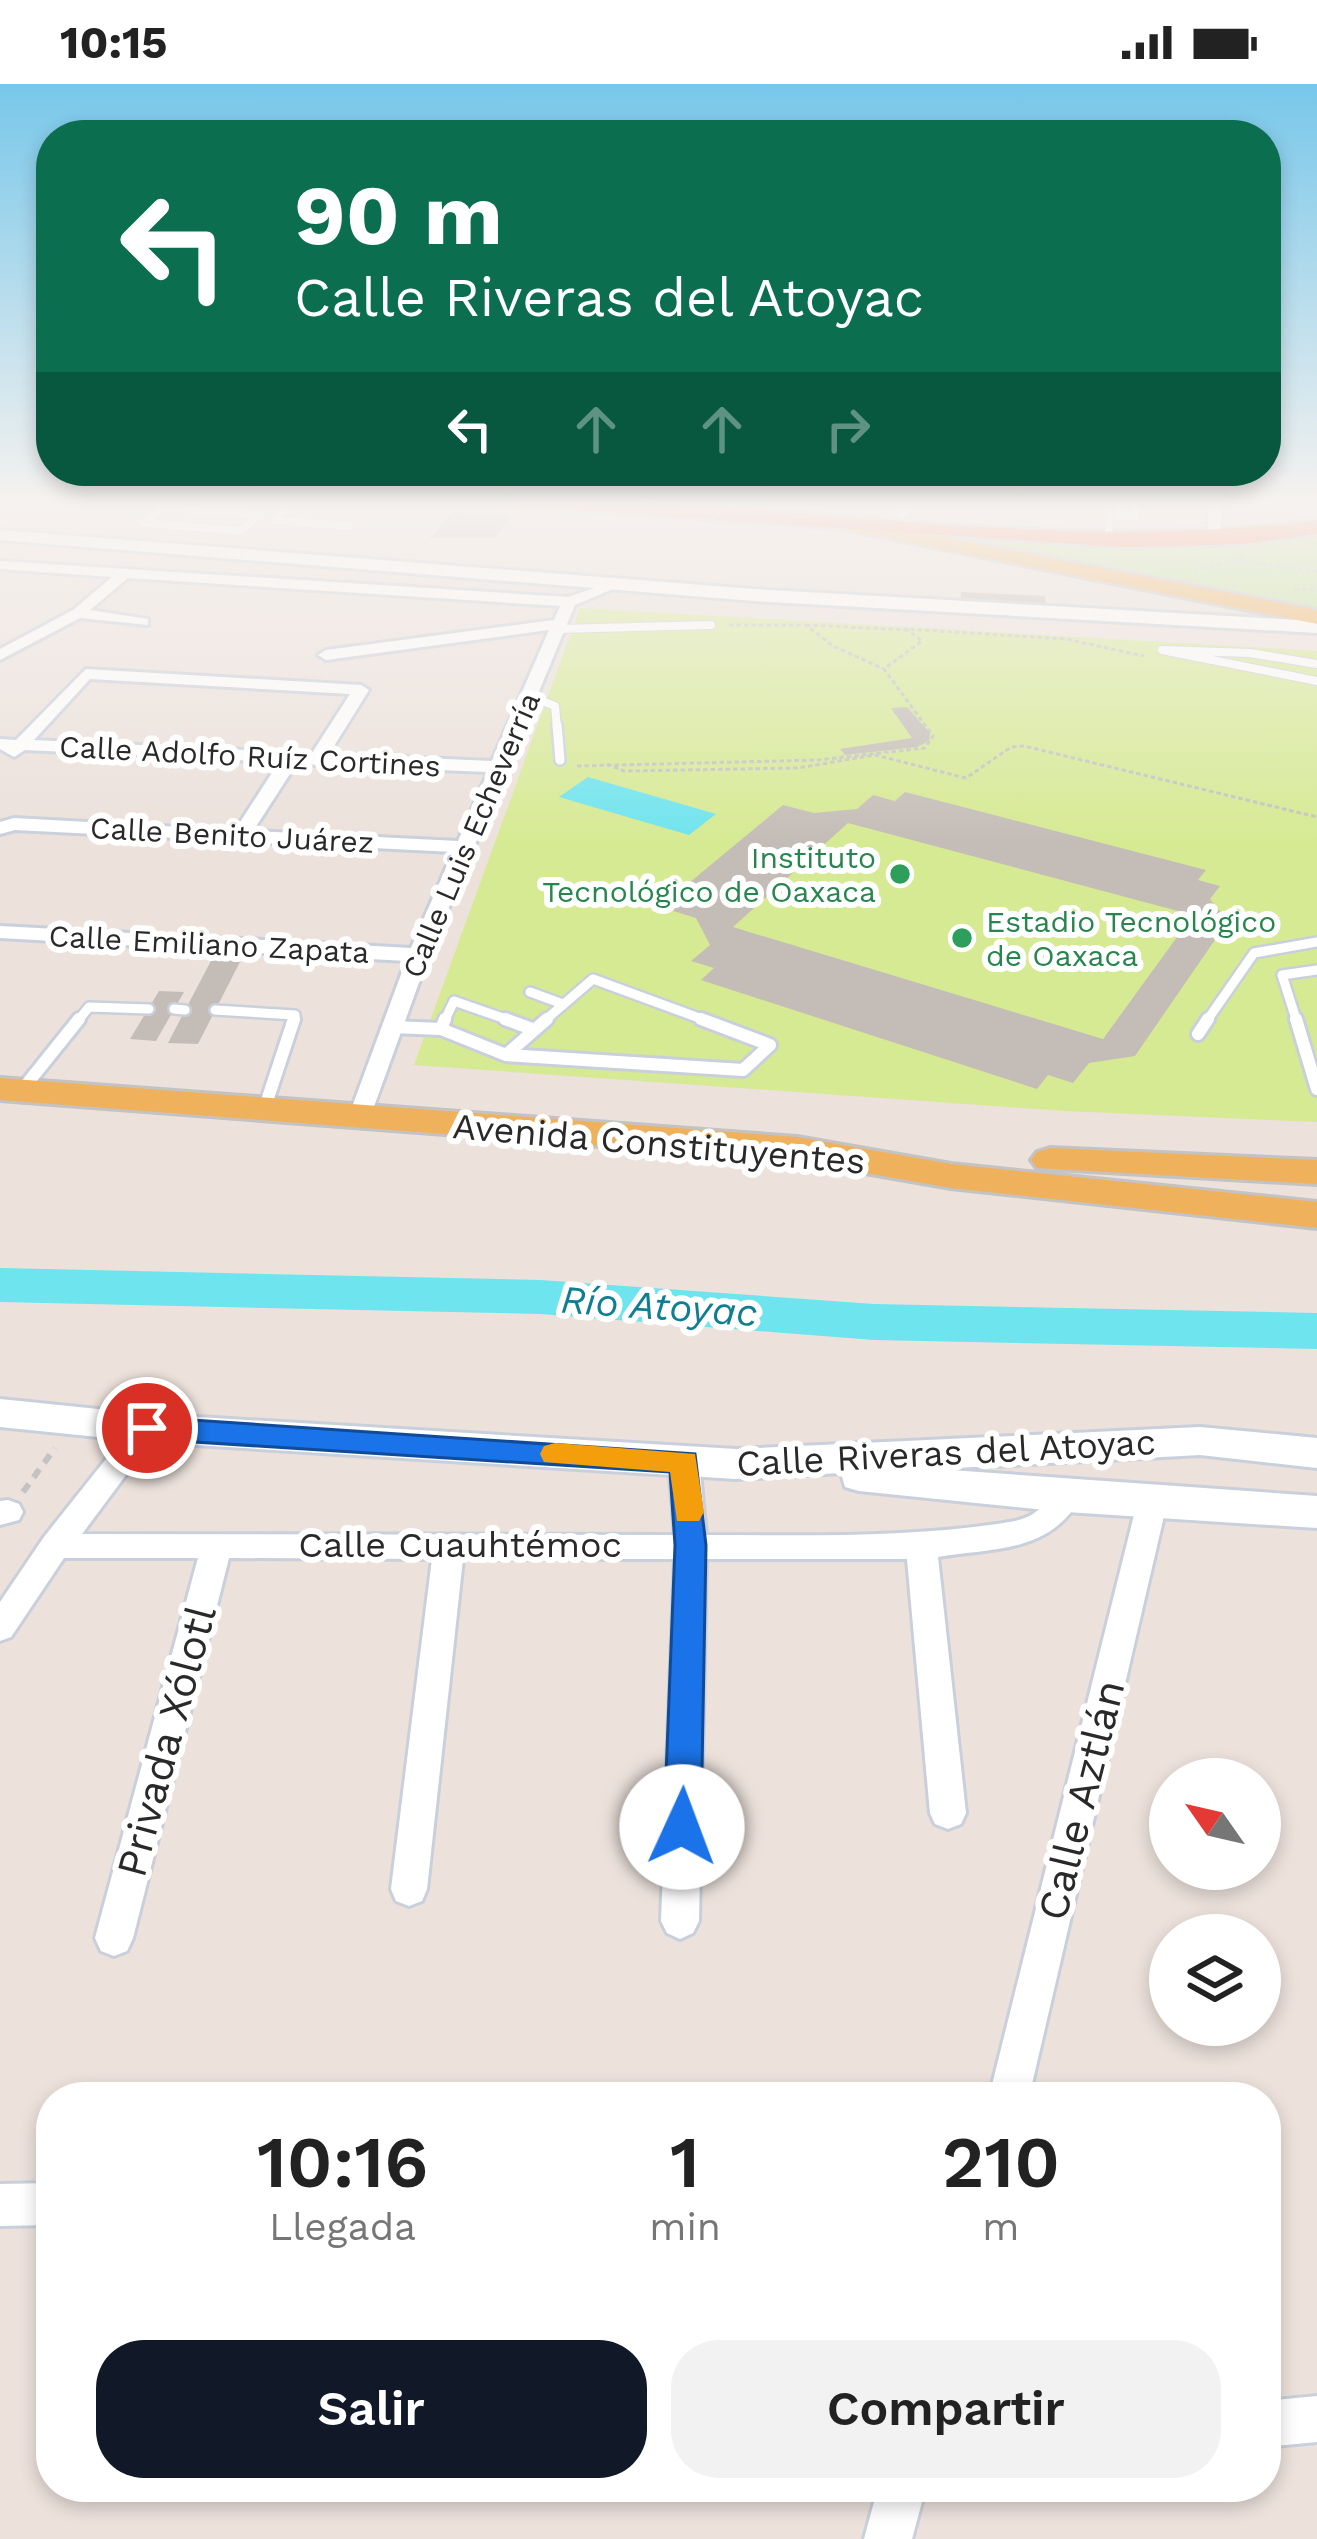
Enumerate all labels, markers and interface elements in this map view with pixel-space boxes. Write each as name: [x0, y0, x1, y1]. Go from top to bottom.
text: 10:15: [60, 16, 168, 69]
text: 90 m: [294, 166, 503, 264]
icon: left: [96, 168, 252, 324]
text: Calle Riveras del Atoyac: [294, 266, 924, 329]
icon: left: [437, 396, 503, 462]
icon: ahead: [563, 396, 629, 462]
icon: ahead: [689, 396, 755, 462]
icon: right: [815, 396, 881, 462]
street label: Calle Luis Echeverría: [395, 687, 547, 983]
street label: Calle Adolfo Ruíz Cortines: [58, 729, 442, 783]
street label: Calle Benito Juárez: [89, 810, 375, 860]
place label: Instituto Tecnológico de Oaxaca: [542, 840, 876, 909]
marker: Instituto Tecnológico de Oaxaca: [887, 861, 913, 887]
place label: Estadio Tecnológico de Oaxaca: [986, 904, 1276, 973]
street label: Calle Emiliano Zapata: [48, 918, 370, 970]
marker: Estadio Tecnológico de Oaxaca: [949, 925, 975, 951]
street label: Avenida Constituyentes: [451, 1105, 867, 1183]
water label: Río Atoyac: [559, 1277, 759, 1335]
pin: [96, 1377, 198, 1479]
icon: arrive: [114, 1395, 180, 1461]
street label: Calle Riveras del Atoyac: [735, 1421, 1157, 1485]
street label: Calle Cuauhtémoc: [298, 1524, 622, 1566]
street label: Privada Xólotl: [106, 1600, 226, 1882]
street label: Calle Aztlán: [1028, 1675, 1134, 1925]
north arrow: [1149, 1758, 1281, 1890]
map controls: [1149, 1758, 1281, 2046]
position arrow: [619, 1764, 745, 1890]
button: layers: [1149, 1914, 1281, 2046]
text: 10:16: [257, 2120, 428, 2204]
text: 1: [670, 2120, 700, 2204]
text: 210: [942, 2120, 1060, 2204]
text: Llegada: [269, 2204, 416, 2249]
text: min: [649, 2204, 721, 2249]
text: m: [982, 2204, 1020, 2249]
button: Salir: [96, 2340, 647, 2478]
button: Compartir: [671, 2340, 1221, 2478]

